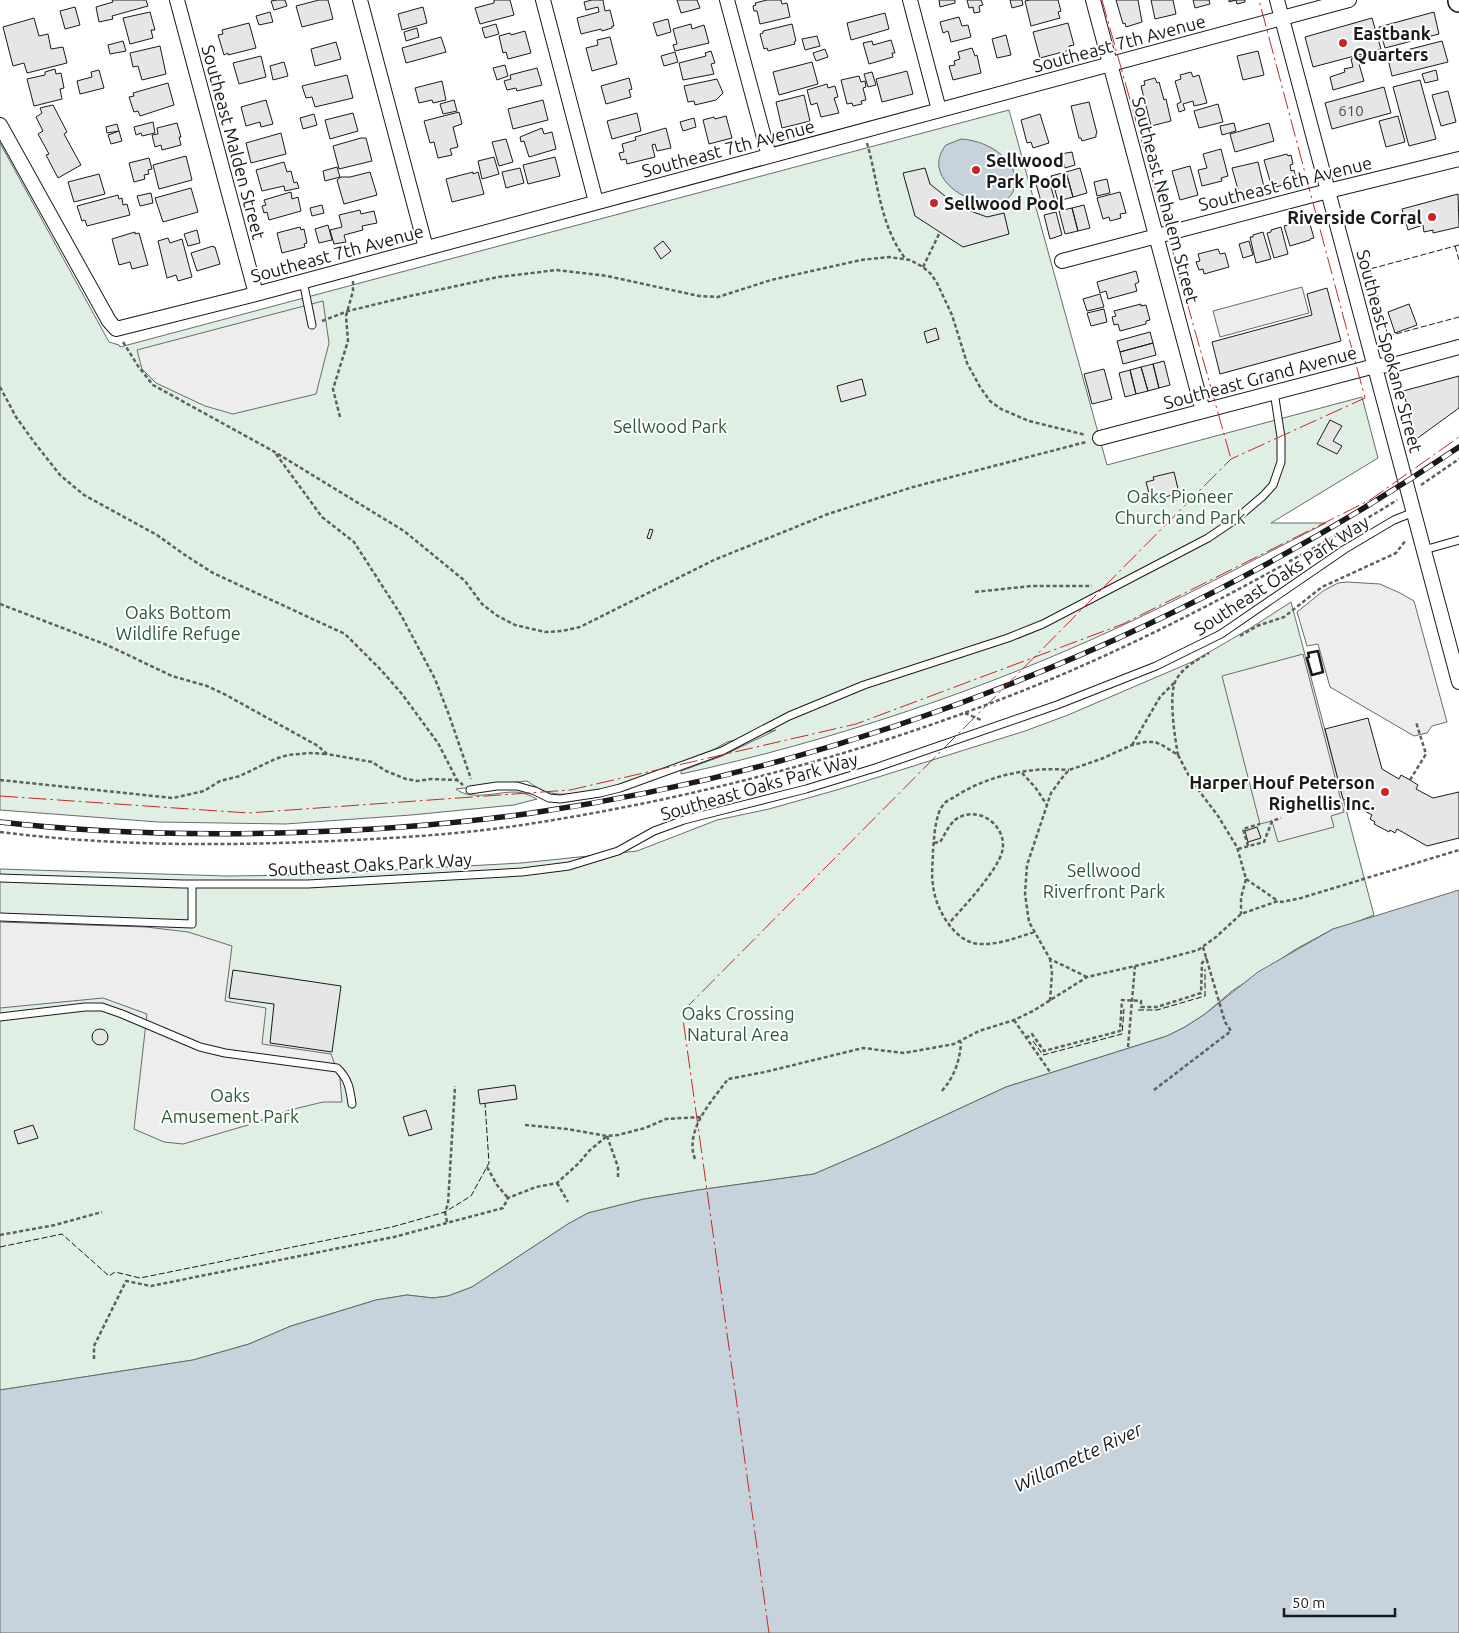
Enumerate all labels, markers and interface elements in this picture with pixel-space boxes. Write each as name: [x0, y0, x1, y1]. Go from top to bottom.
street label: Southeast 7th Avenue: [1030, 10, 1208, 76]
place label: Eastbank Quarters: [1353, 23, 1431, 64]
marker: Eastbank Quarters: [1337, 37, 1349, 49]
street label: Southeast Malden Street: [198, 43, 270, 241]
street label: Southeast Nehalem Street: [1129, 95, 1203, 305]
house number: 610: [1338, 102, 1364, 119]
street label: Southeast 7th Avenue: [639, 115, 817, 181]
place label: Sellwood Park Pool: [986, 150, 1067, 191]
street label: Southeast 6th Avenue: [1196, 152, 1374, 214]
marker: Sellwood Park Pool: [970, 164, 982, 176]
place label: Sellwood Pool: [944, 193, 1065, 213]
marker: Sellwood Pool: [928, 197, 940, 209]
place label: Riverside Corral: [1287, 207, 1423, 227]
marker: Riverside Corral: [1426, 211, 1438, 223]
street label: Southeast 7th Avenue: [248, 220, 426, 286]
street label: Southeast Spokane Street: [1353, 247, 1427, 455]
street label: Southeast Grand Avenue: [1161, 342, 1359, 412]
park label: Sellwood Park: [613, 416, 727, 436]
park label: Oaks Pioneer Church and Park: [1114, 486, 1246, 527]
street label: Southeast Oaks Park Way: [1190, 511, 1372, 639]
park label: Oaks Bottom Wildlife Refuge: [115, 602, 241, 643]
street label: Southeast Oaks Park Way: [658, 748, 860, 824]
place label: Harper Houf Peterson Righellis Inc.: [1189, 772, 1375, 813]
marker: Harper Houf Peterson Righellis Inc.: [1379, 786, 1391, 798]
street label: Southeast Oaks Park Way: [268, 849, 473, 879]
park label: Sellwood Riverfront Park: [1043, 860, 1165, 901]
park label: Oaks Crossing Natural Area: [681, 1003, 795, 1044]
park label: Oaks Amusement Park: [161, 1085, 299, 1126]
water label: Willamette River: [1010, 1417, 1146, 1496]
scale bar: [1284, 1586, 1395, 1618]
text: 50 m: [1292, 1594, 1325, 1611]

